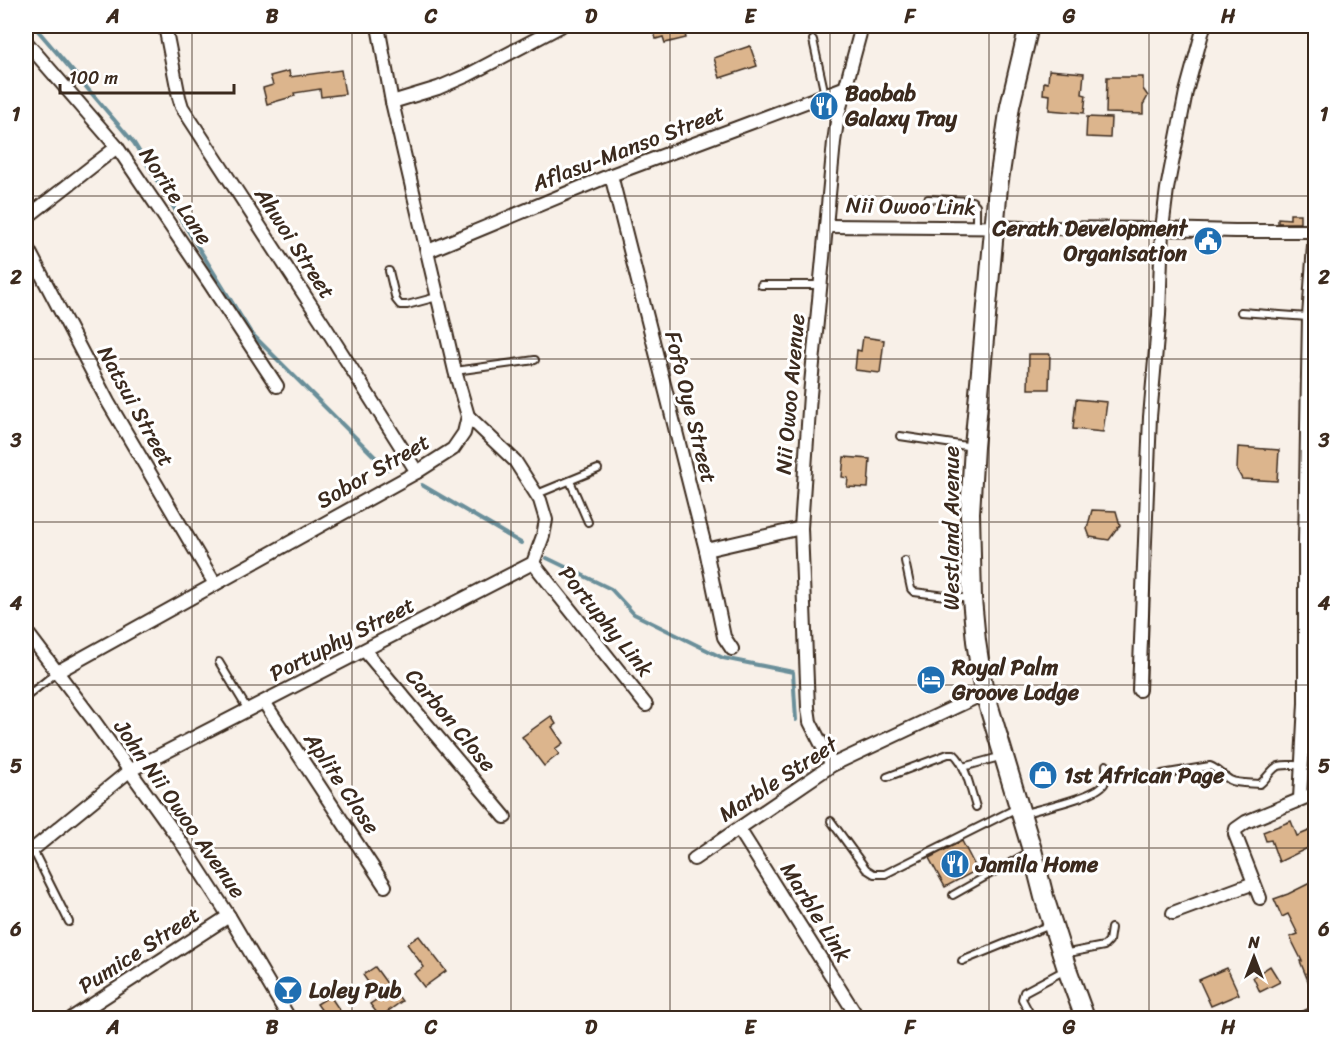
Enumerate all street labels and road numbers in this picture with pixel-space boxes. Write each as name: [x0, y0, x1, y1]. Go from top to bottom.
street label: Aflasu-Manso Street: [525, 93, 730, 203]
street label: Norite Lane: [129, 139, 223, 253]
street label: Ahwoi Street: [243, 178, 346, 307]
street label: Nii Owoo Link: [846, 185, 976, 227]
street label: Nii Owoo Avenue: [764, 312, 816, 476]
street label: Fofo Oye Street: [653, 327, 729, 488]
street label: Natsui Street: [87, 338, 186, 474]
street label: Sobor Street: [309, 422, 438, 519]
street label: Westland Avenue: [932, 446, 971, 610]
street label: Portuphy Link: [548, 556, 664, 686]
street label: Portuphy Street: [262, 585, 422, 693]
street label: Carbon Close: [395, 659, 507, 781]
street label: John Nii Owoo Avenue: [103, 710, 257, 907]
street label: Aplite Close: [293, 723, 391, 842]
street label: Marble Street: [710, 725, 847, 832]
street label: Marble Link: [770, 854, 863, 970]
street label: Pumice Street: [70, 895, 208, 1004]

